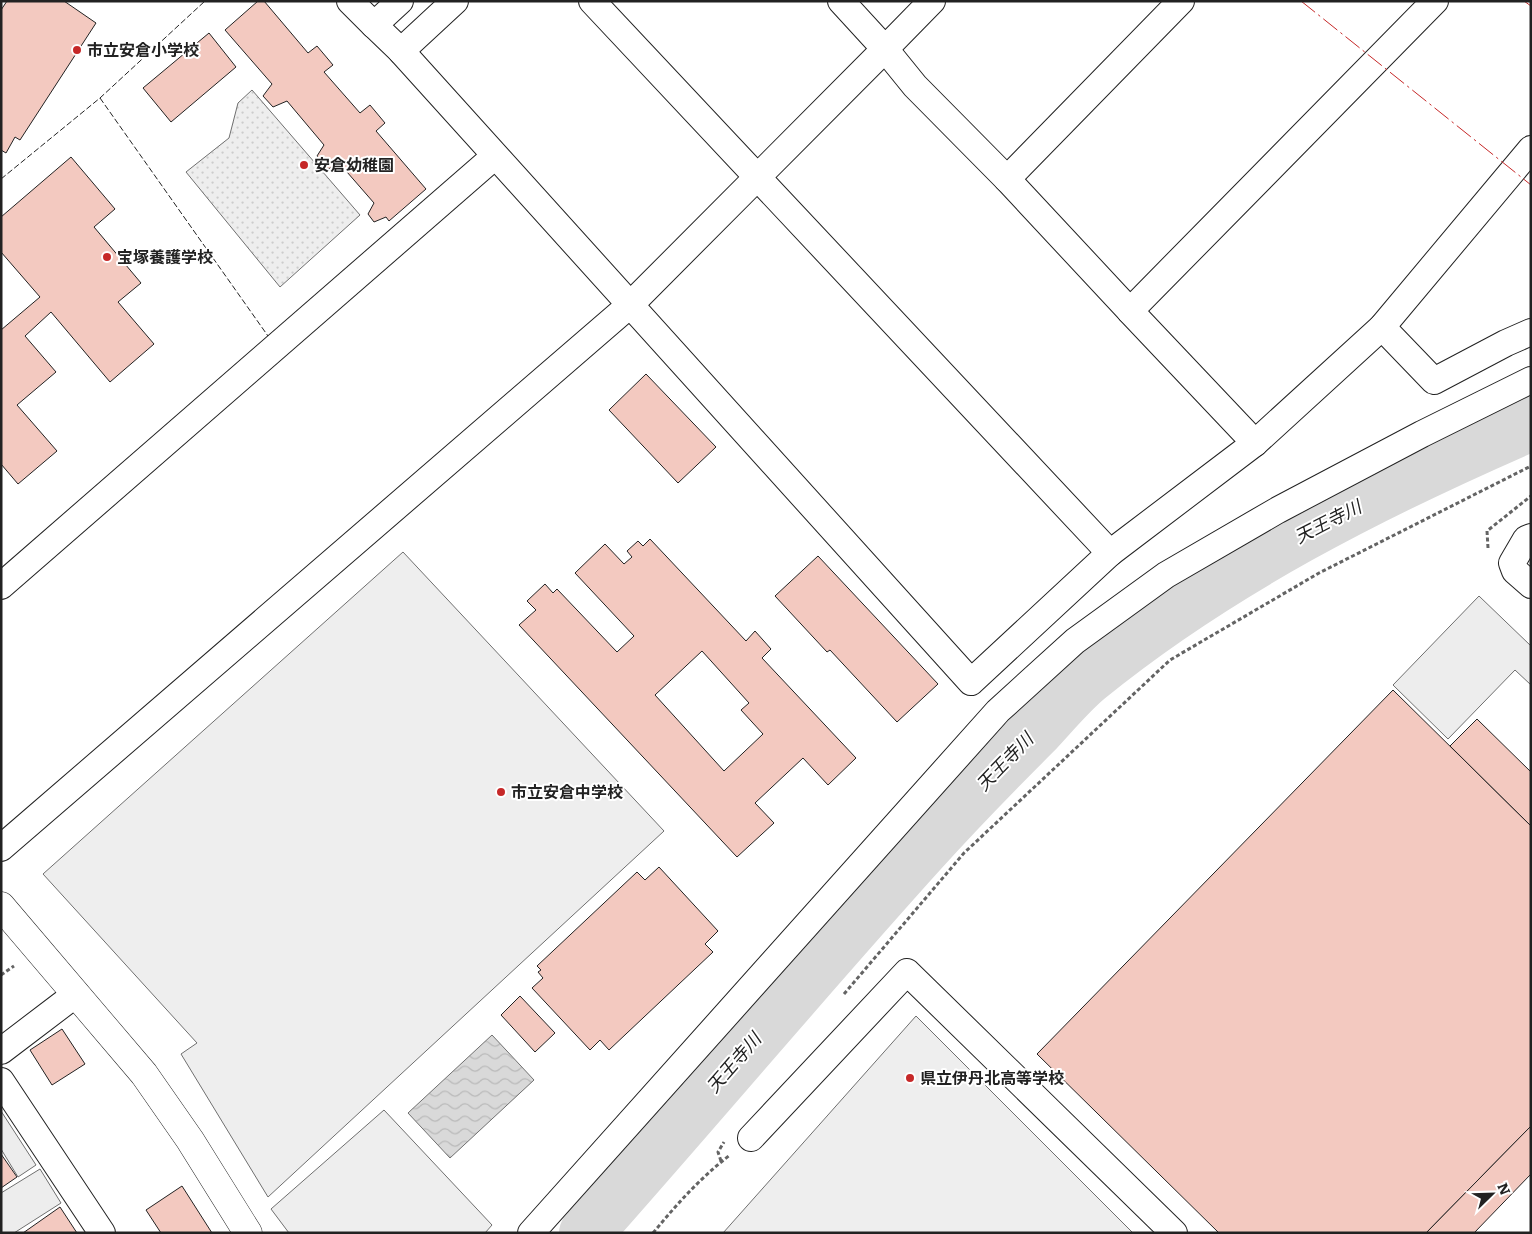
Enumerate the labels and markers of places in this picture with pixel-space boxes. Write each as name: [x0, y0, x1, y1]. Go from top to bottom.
place label: 市立安倉小学校: [87, 37, 199, 61]
marker: 市立安倉小学校: [71, 44, 83, 56]
place label: 安倉幼稚園: [314, 152, 394, 176]
marker: 安倉幼稚園: [298, 159, 310, 171]
place label: 宝塚養護学校: [117, 244, 213, 268]
marker: 宝塚養護学校: [101, 251, 113, 263]
place label: 市立安倉中学校: [511, 779, 623, 803]
marker: 市立安倉中学校: [495, 786, 507, 798]
place label: 県立伊丹北高等学校: [920, 1065, 1064, 1089]
marker: 県立伊丹北高等学校: [904, 1072, 916, 1084]

